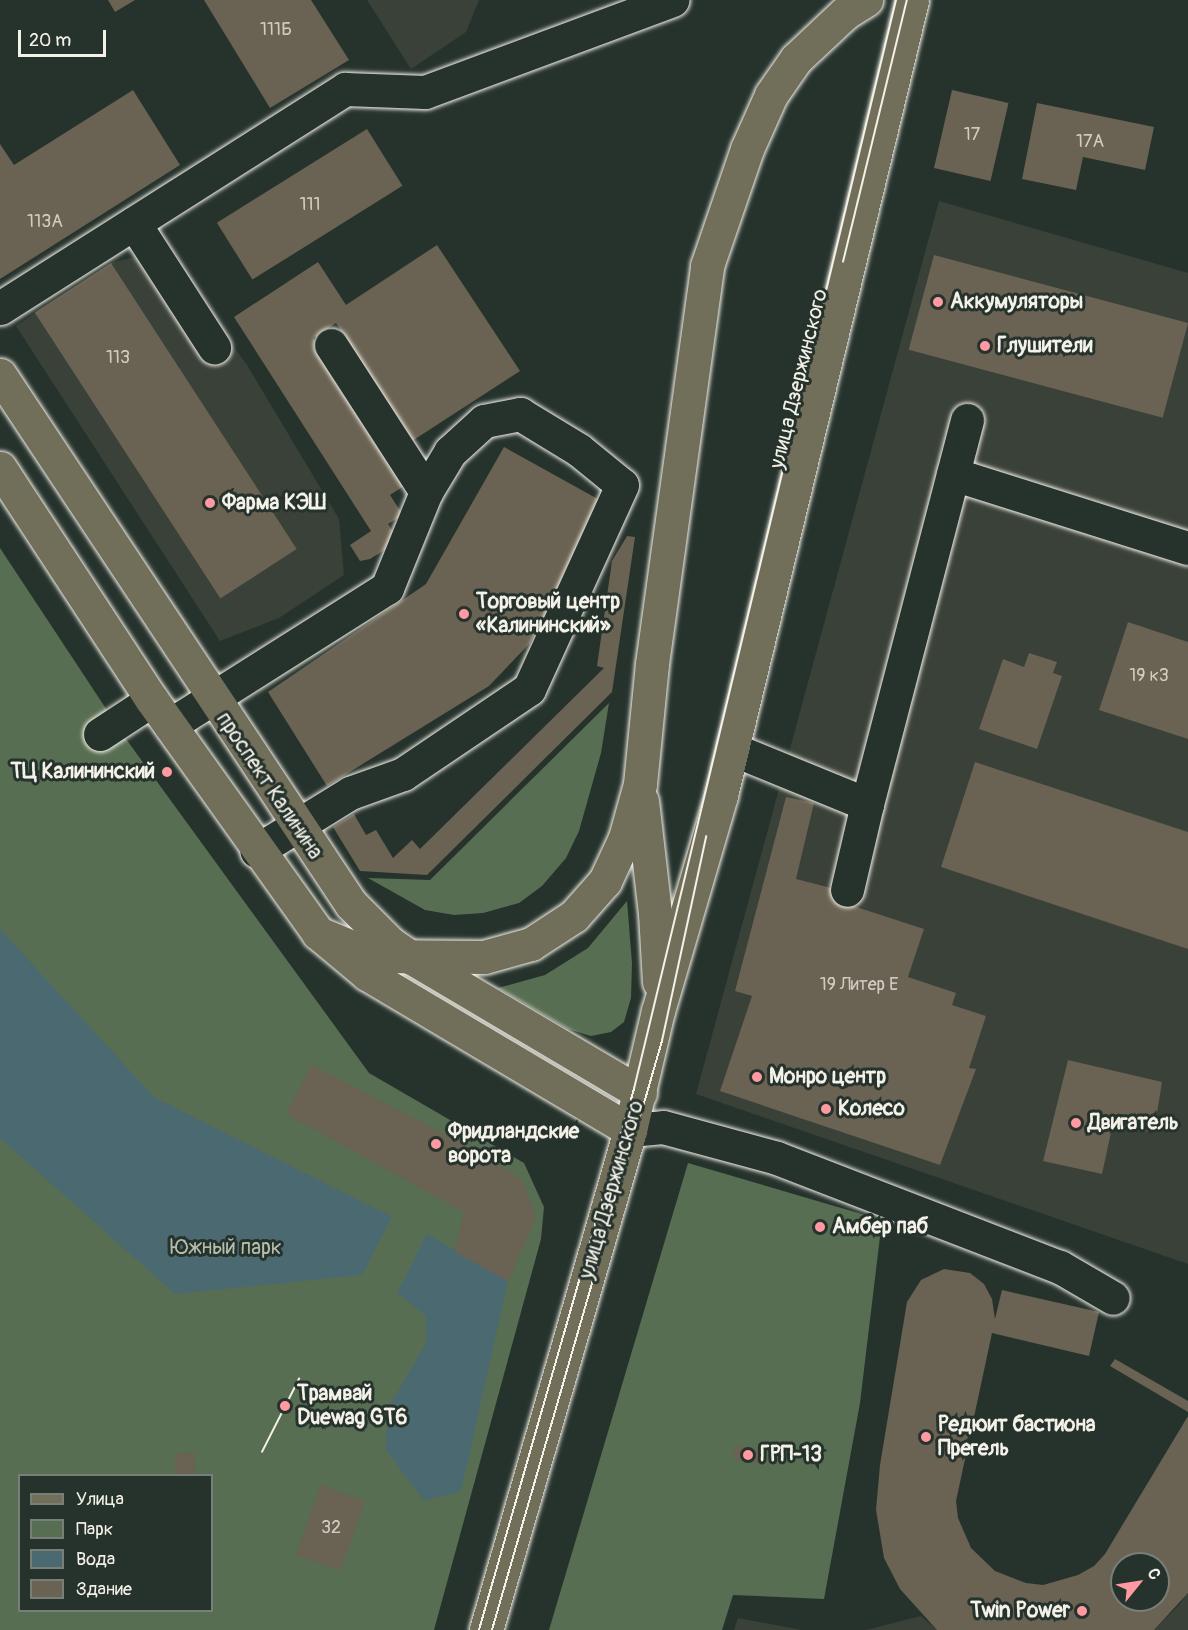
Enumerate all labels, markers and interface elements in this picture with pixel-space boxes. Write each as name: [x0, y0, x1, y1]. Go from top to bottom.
scale bar: [21, 18, 110, 56]
house number: 111Б: [260, 19, 292, 41]
text: 20 m: [29, 29, 71, 52]
house number: 17: [964, 124, 980, 146]
house number: 17А: [1076, 131, 1104, 153]
house number: 111: [299, 194, 321, 216]
house number: 113А: [27, 211, 63, 233]
street label: улица Дзержинского: [764, 287, 834, 471]
place label: Аккумуляторы: [950, 289, 1083, 315]
marker: Аккумуляторы: [931, 295, 945, 309]
place label: Глушители: [997, 333, 1093, 359]
marker: Глушители: [978, 339, 992, 353]
house number: 113: [106, 347, 130, 369]
place label: Фарма КЭШ: [222, 490, 326, 516]
marker: Фарма КЭШ: [203, 496, 217, 510]
place label: Торговый центр «Калининский»: [476, 589, 620, 639]
marker: Торговый центр «Калининский»: [457, 607, 471, 621]
house number: 19 к3: [1129, 665, 1169, 687]
street label: проспект Калинина: [211, 708, 327, 864]
place label: ТЦ Калининский: [10, 759, 155, 785]
marker: ТЦ Калининский: [160, 765, 174, 779]
house number: 19 Литер Е: [820, 974, 898, 996]
place label: Монро центр: [769, 1064, 886, 1090]
marker: Монро центр: [750, 1070, 764, 1084]
place label: Колесо: [838, 1096, 905, 1122]
street label: улица Дзержинского: [574, 1098, 650, 1282]
marker: Колесо: [819, 1102, 833, 1116]
place label: Двигатель: [1088, 1110, 1179, 1136]
marker: Двигатель: [1069, 1116, 1083, 1130]
place label: Фридландские ворота: [448, 1119, 579, 1169]
marker: Фридландские ворота: [429, 1137, 443, 1151]
place label: Амбер паб: [832, 1214, 928, 1240]
marker: Амбер паб: [813, 1220, 827, 1234]
park label: Южный парк: [170, 1235, 282, 1261]
place label: Трамвай Duewag GT6: [297, 1381, 408, 1431]
marker: Трамвай Duewag GT6: [278, 1399, 292, 1413]
place label: Редюит бастиона Прегель: [938, 1412, 1096, 1462]
marker: Редюит бастиона Прегель: [919, 1430, 933, 1444]
place label: ГРП-13: [760, 1442, 822, 1468]
marker: ГРП-13: [741, 1448, 755, 1462]
legend: [18, 1474, 213, 1612]
text: Улица: [76, 1488, 124, 1511]
house number: 32: [321, 1517, 341, 1539]
text: Парк: [76, 1518, 113, 1541]
text: Вода: [76, 1548, 115, 1571]
north arrow: [1110, 1552, 1170, 1612]
text: С: [1143, 1565, 1165, 1583]
text: Здание: [76, 1578, 132, 1601]
place label: Twin Power: [970, 1598, 1070, 1624]
marker: Twin Power: [1075, 1604, 1089, 1618]

